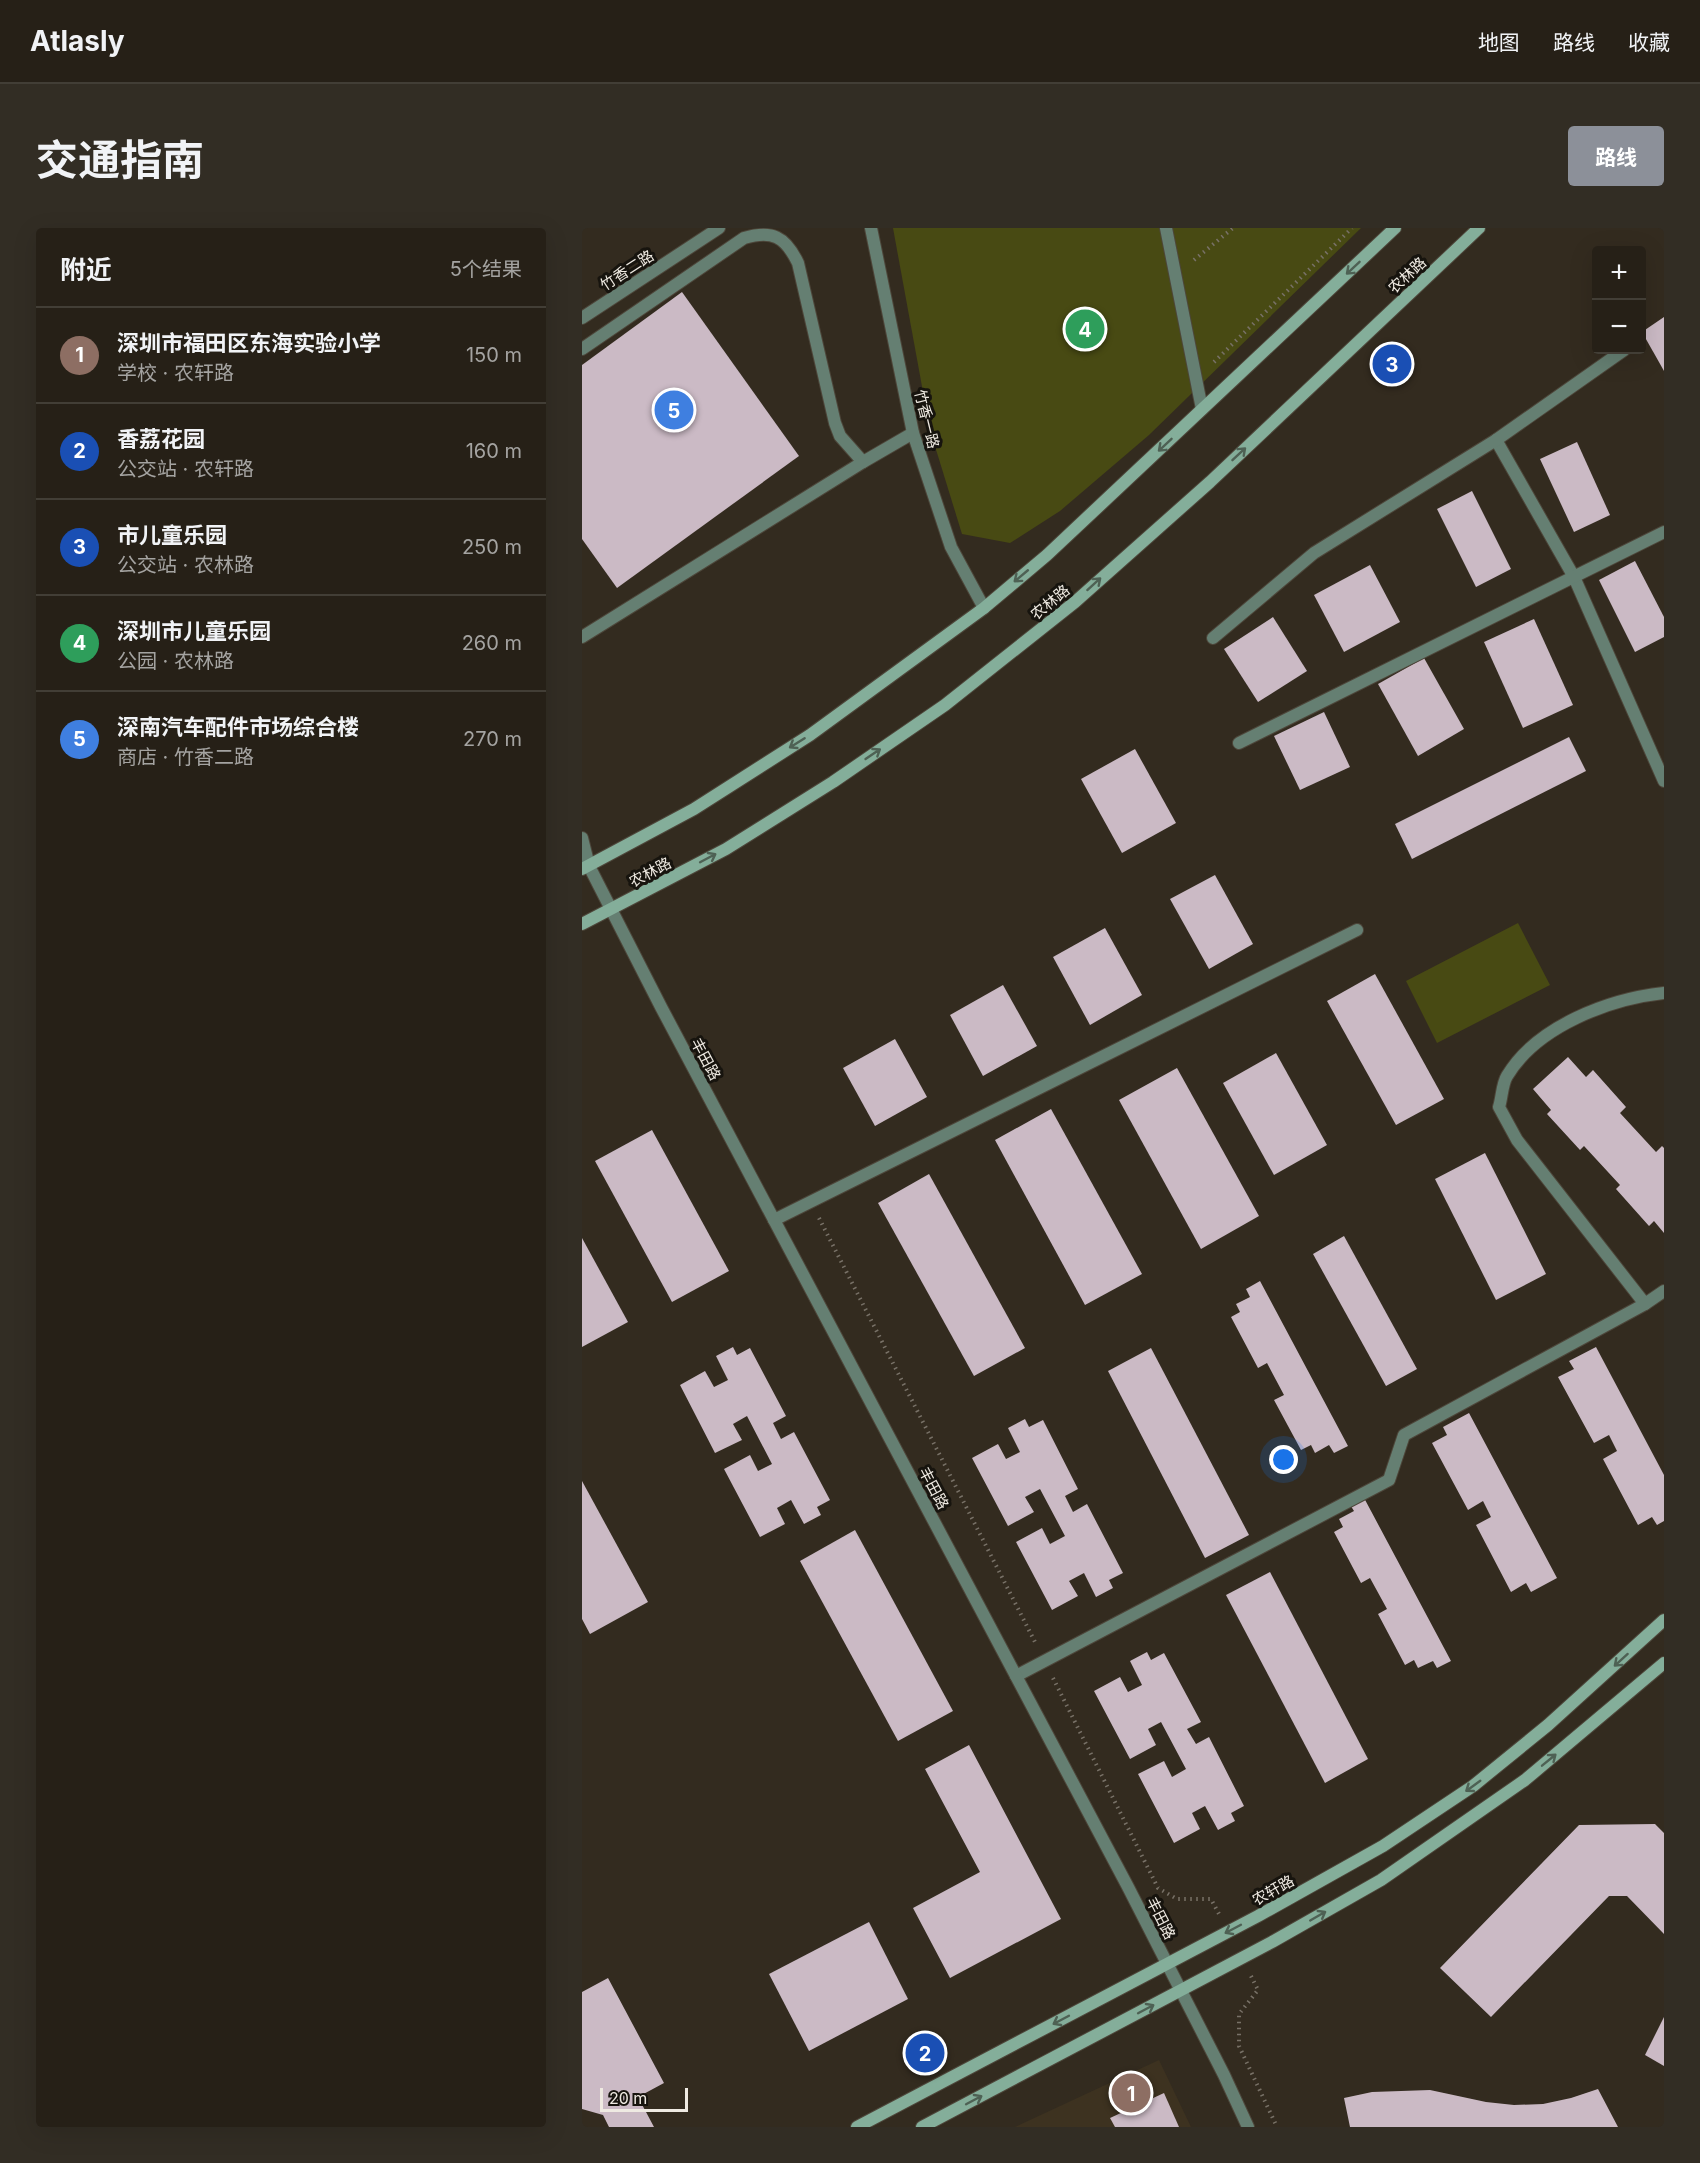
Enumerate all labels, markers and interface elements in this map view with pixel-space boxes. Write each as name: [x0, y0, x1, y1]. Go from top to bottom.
text: Atlasly: [30, 24, 125, 58]
text: 地图: [1478, 30, 1520, 55]
text: 路线: [1553, 30, 1595, 55]
text: 收藏: [1628, 30, 1670, 55]
button: 路线: [1568, 126, 1664, 186]
text: 交通指南: [36, 134, 204, 185]
street label: 竹香二路: [597, 246, 657, 294]
map controls: [1592, 246, 1646, 354]
button: +: [1592, 246, 1646, 300]
street label: 农林路: [1384, 253, 1430, 297]
text: 附近: [60, 254, 112, 285]
text: 5个结果: [450, 257, 522, 281]
one-way arrow: [1345, 261, 1360, 275]
button: −: [1592, 300, 1646, 354]
pin: 4: [1066, 306, 1104, 352]
text: 深圳市福田区东海实验小学: [117, 330, 381, 356]
pin: 3: [1372, 342, 1412, 386]
text: 1: [75, 343, 84, 367]
text: 150 m: [466, 343, 522, 367]
text: 学校 · 农轩路: [117, 361, 234, 385]
pin: 5: [654, 388, 694, 432]
street label: 竹香一路: [911, 388, 943, 450]
text: 香荔花园: [117, 426, 205, 452]
one-way arrow: [1157, 438, 1172, 452]
text: 2: [73, 439, 86, 463]
text: 160 m: [466, 439, 522, 463]
one-way arrow: [1232, 447, 1247, 461]
text: 公交站 · 农轩路: [117, 457, 254, 481]
text: 市儿童乐园: [117, 522, 227, 548]
text: 3: [73, 535, 86, 559]
text: 250 m: [462, 535, 522, 559]
text: 公交站 · 农林路: [117, 553, 254, 577]
one-way arrow: [1013, 570, 1029, 583]
one-way arrow: [1086, 578, 1102, 591]
street label: 农林路: [1027, 580, 1073, 624]
text: 深圳市儿童乐园: [117, 618, 271, 644]
text: 4: [73, 631, 86, 655]
text: 260 m: [462, 631, 522, 655]
text: 公园 · 农林路: [117, 649, 234, 673]
text: 深南汽车配件市场综合楼: [117, 714, 359, 740]
text: 5: [73, 727, 86, 751]
text: 270 m: [463, 727, 522, 751]
one-way arrow: [789, 738, 806, 750]
text: 商店 · 竹香二路: [117, 745, 254, 769]
one-way arrow: [865, 748, 881, 760]
one-way arrow: [699, 852, 716, 864]
street label: 农林路: [626, 853, 674, 891]
street label: 丰田路: [687, 1035, 725, 1083]
your location: [1269, 1445, 1298, 1474]
street label: 丰田路: [915, 1464, 953, 1512]
one-way arrow: [1614, 1652, 1629, 1666]
one-way arrow: [1541, 1754, 1557, 1767]
one-way arrow: [1465, 1780, 1481, 1792]
street label: 农轩路: [1249, 1871, 1297, 1909]
street label: 丰田路: [1142, 1894, 1180, 1942]
one-way arrow: [1309, 1910, 1326, 1922]
one-way arrow: [1225, 1924, 1243, 1935]
one-way arrow: [1137, 2002, 1155, 2014]
one-way arrow: [1053, 2014, 1070, 2026]
pin: 2: [906, 2030, 944, 2076]
pin: 1: [1112, 2070, 1150, 2116]
scale bar: [600, 2085, 688, 2112]
text: 20 m: [609, 2088, 647, 2108]
one-way arrow: [965, 2094, 982, 2106]

